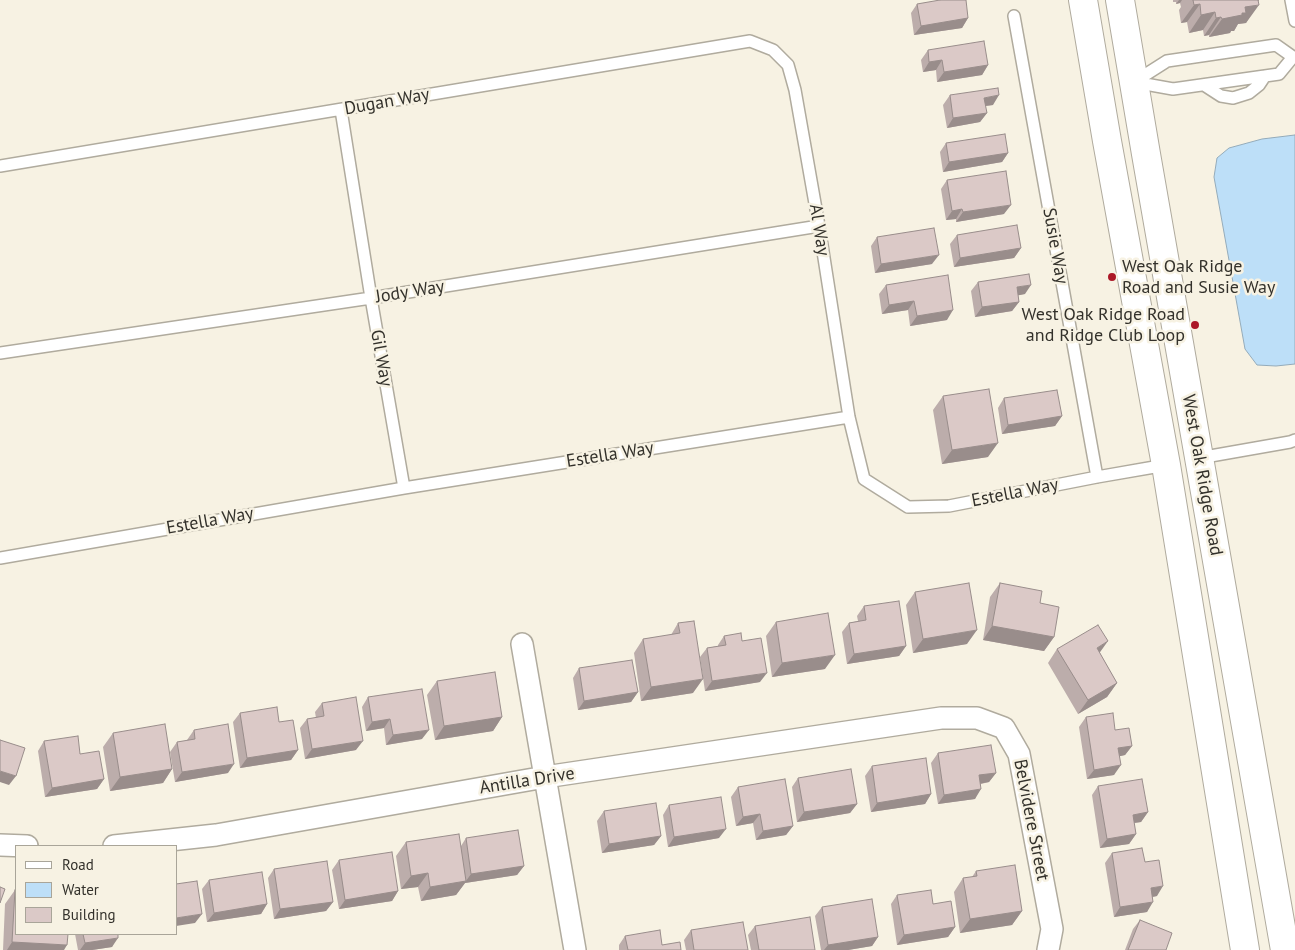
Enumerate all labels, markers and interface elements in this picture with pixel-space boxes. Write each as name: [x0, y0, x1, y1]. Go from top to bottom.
street label: Dugan Way: [343, 84, 431, 120]
street label: Al Way: [804, 203, 834, 257]
street label: Susie Way: [1038, 206, 1072, 286]
place label: West Oak Ridge Road and Susie Way: [1122, 256, 1275, 298]
marker: West Oak Ridge Road and Susie Way: [1106, 271, 1118, 283]
street label: Jody Way: [374, 276, 446, 308]
place label: West Oak Ridge Road and Ridge Club Loop: [1022, 304, 1185, 346]
marker: West Oak Ridge Road and Ridge Club Loop: [1189, 319, 1201, 331]
street label: Gil Way: [365, 328, 397, 388]
street label: West Oak Ridge Road: [1177, 393, 1227, 557]
street label: Estella Way: [565, 437, 655, 473]
street label: Estella Way: [970, 474, 1060, 512]
street label: Estella Way: [165, 503, 255, 539]
street label: Belvidere Street: [1009, 757, 1053, 883]
street label: Antilla Drive: [478, 763, 576, 799]
legend: [15, 845, 178, 935]
text: Road: [62, 855, 94, 874]
text: Water: [62, 880, 99, 899]
text: Building: [62, 905, 116, 924]

